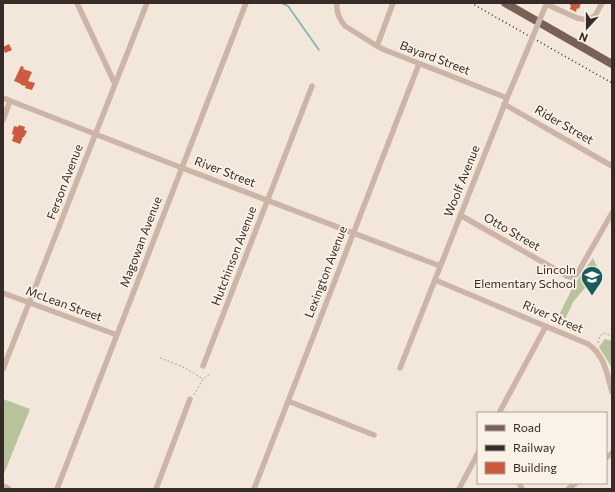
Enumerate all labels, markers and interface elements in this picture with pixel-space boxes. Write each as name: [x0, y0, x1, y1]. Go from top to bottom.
north arrow: [567, 8, 607, 48]
text: N: [577, 30, 589, 45]
street label: Bayard Street: [398, 37, 472, 77]
street label: Rider Street: [533, 102, 596, 147]
street label: Ferson Avenue: [43, 142, 85, 221]
street label: Woolf Avenue: [440, 143, 482, 218]
street label: River Street: [193, 153, 258, 189]
street label: Magowan Avenue: [116, 194, 164, 289]
street label: Hutchinson Avenue: [208, 204, 258, 307]
street label: Otto Street: [482, 209, 543, 253]
street label: Lexington Avenue: [301, 224, 349, 320]
place label: Lincoln Elementary School: [474, 262, 576, 290]
school or university icon: Lincoln Elementary School: [579, 264, 605, 297]
street label: McLean Street: [24, 283, 104, 323]
street label: River Street: [521, 297, 586, 335]
legend: [477, 412, 607, 484]
text: Road: [513, 420, 541, 434]
text: Railway: [513, 440, 555, 454]
text: Building: [513, 460, 557, 474]

